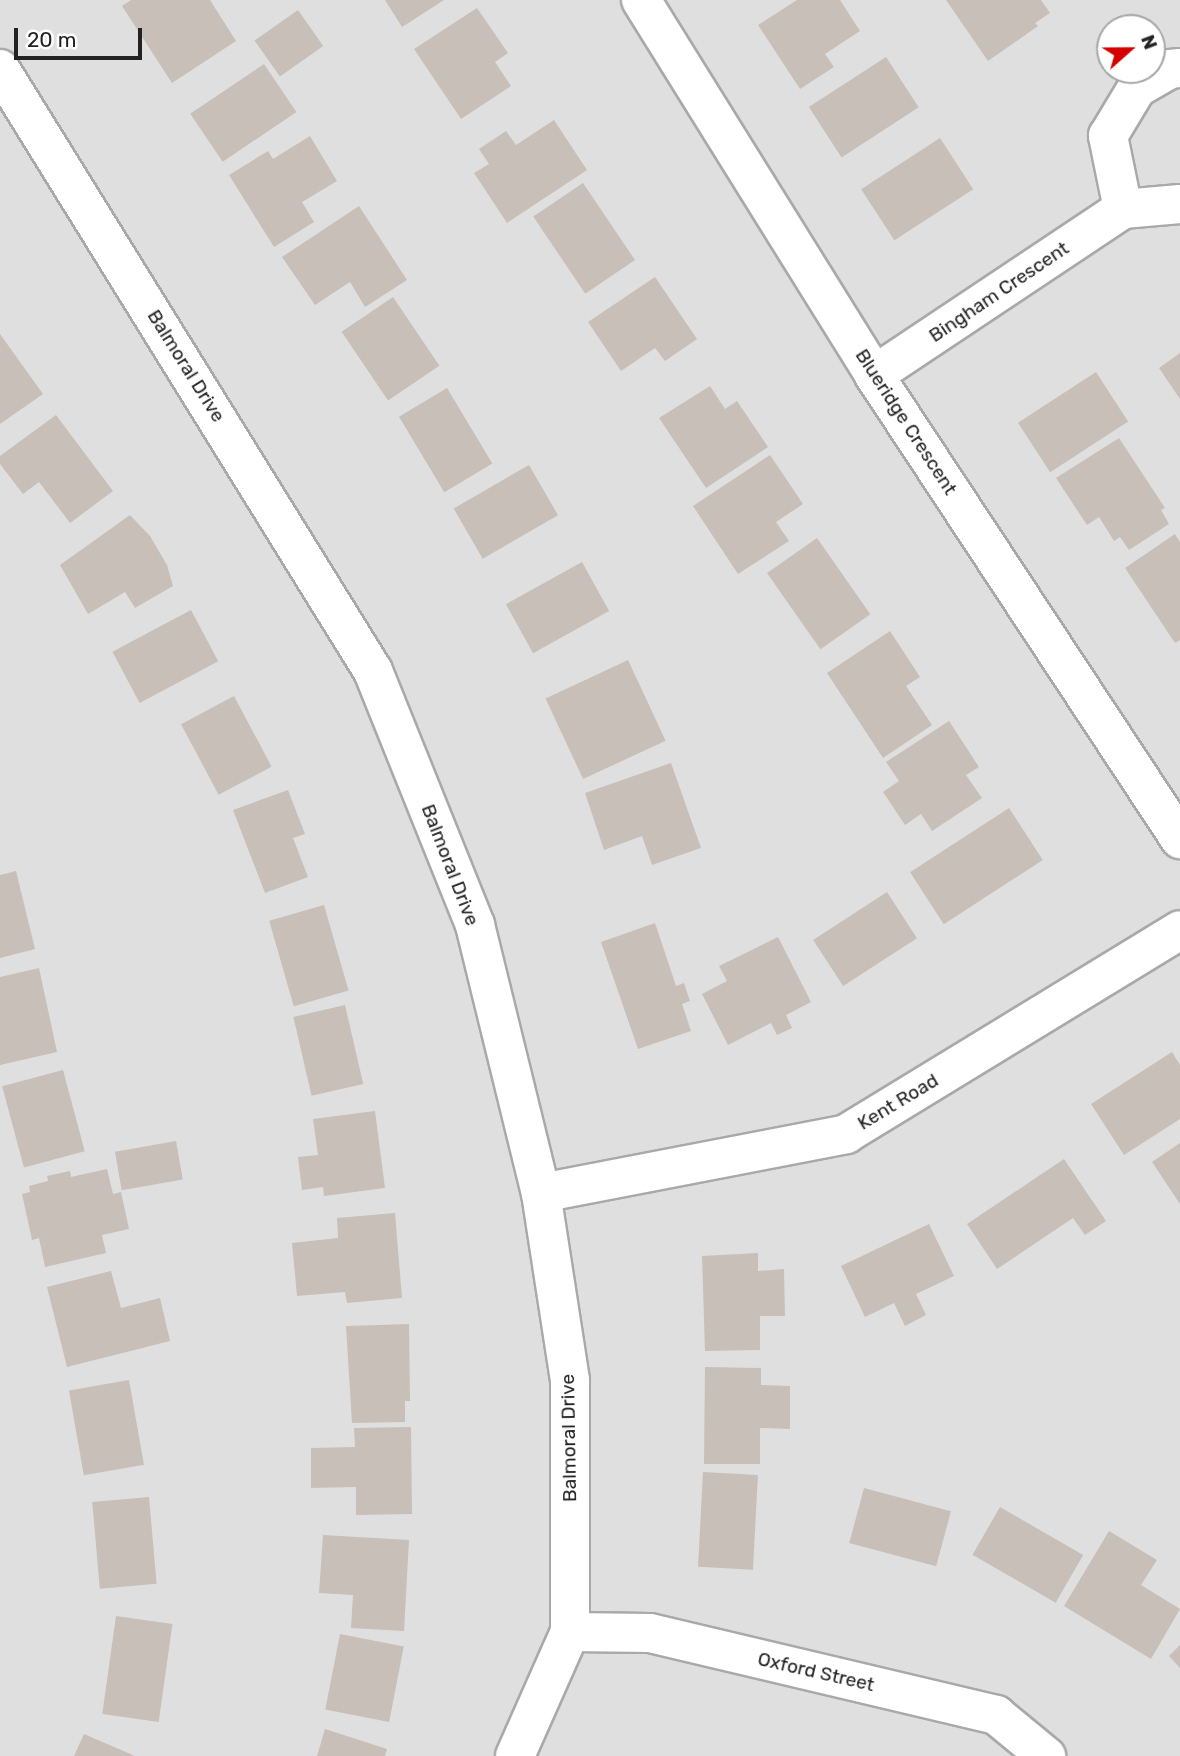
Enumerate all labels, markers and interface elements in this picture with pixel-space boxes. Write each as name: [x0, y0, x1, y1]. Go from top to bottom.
scale bar: [18, 14, 145, 58]
north arrow: [1096, 14, 1166, 84]
text: 20 m: [27, 27, 76, 52]
text: N: [1136, 32, 1162, 53]
street label: Bingham Crescent: [925, 237, 1073, 347]
street label: Balmoral Drive: [142, 306, 230, 426]
street label: Blueridge Crescent: [850, 345, 962, 499]
street label: Balmoral Drive: [416, 801, 484, 929]
street label: Kent Road: [854, 1069, 942, 1135]
street label: Balmoral Drive: [556, 1374, 582, 1502]
street label: Oxford Street: [755, 1648, 877, 1696]

